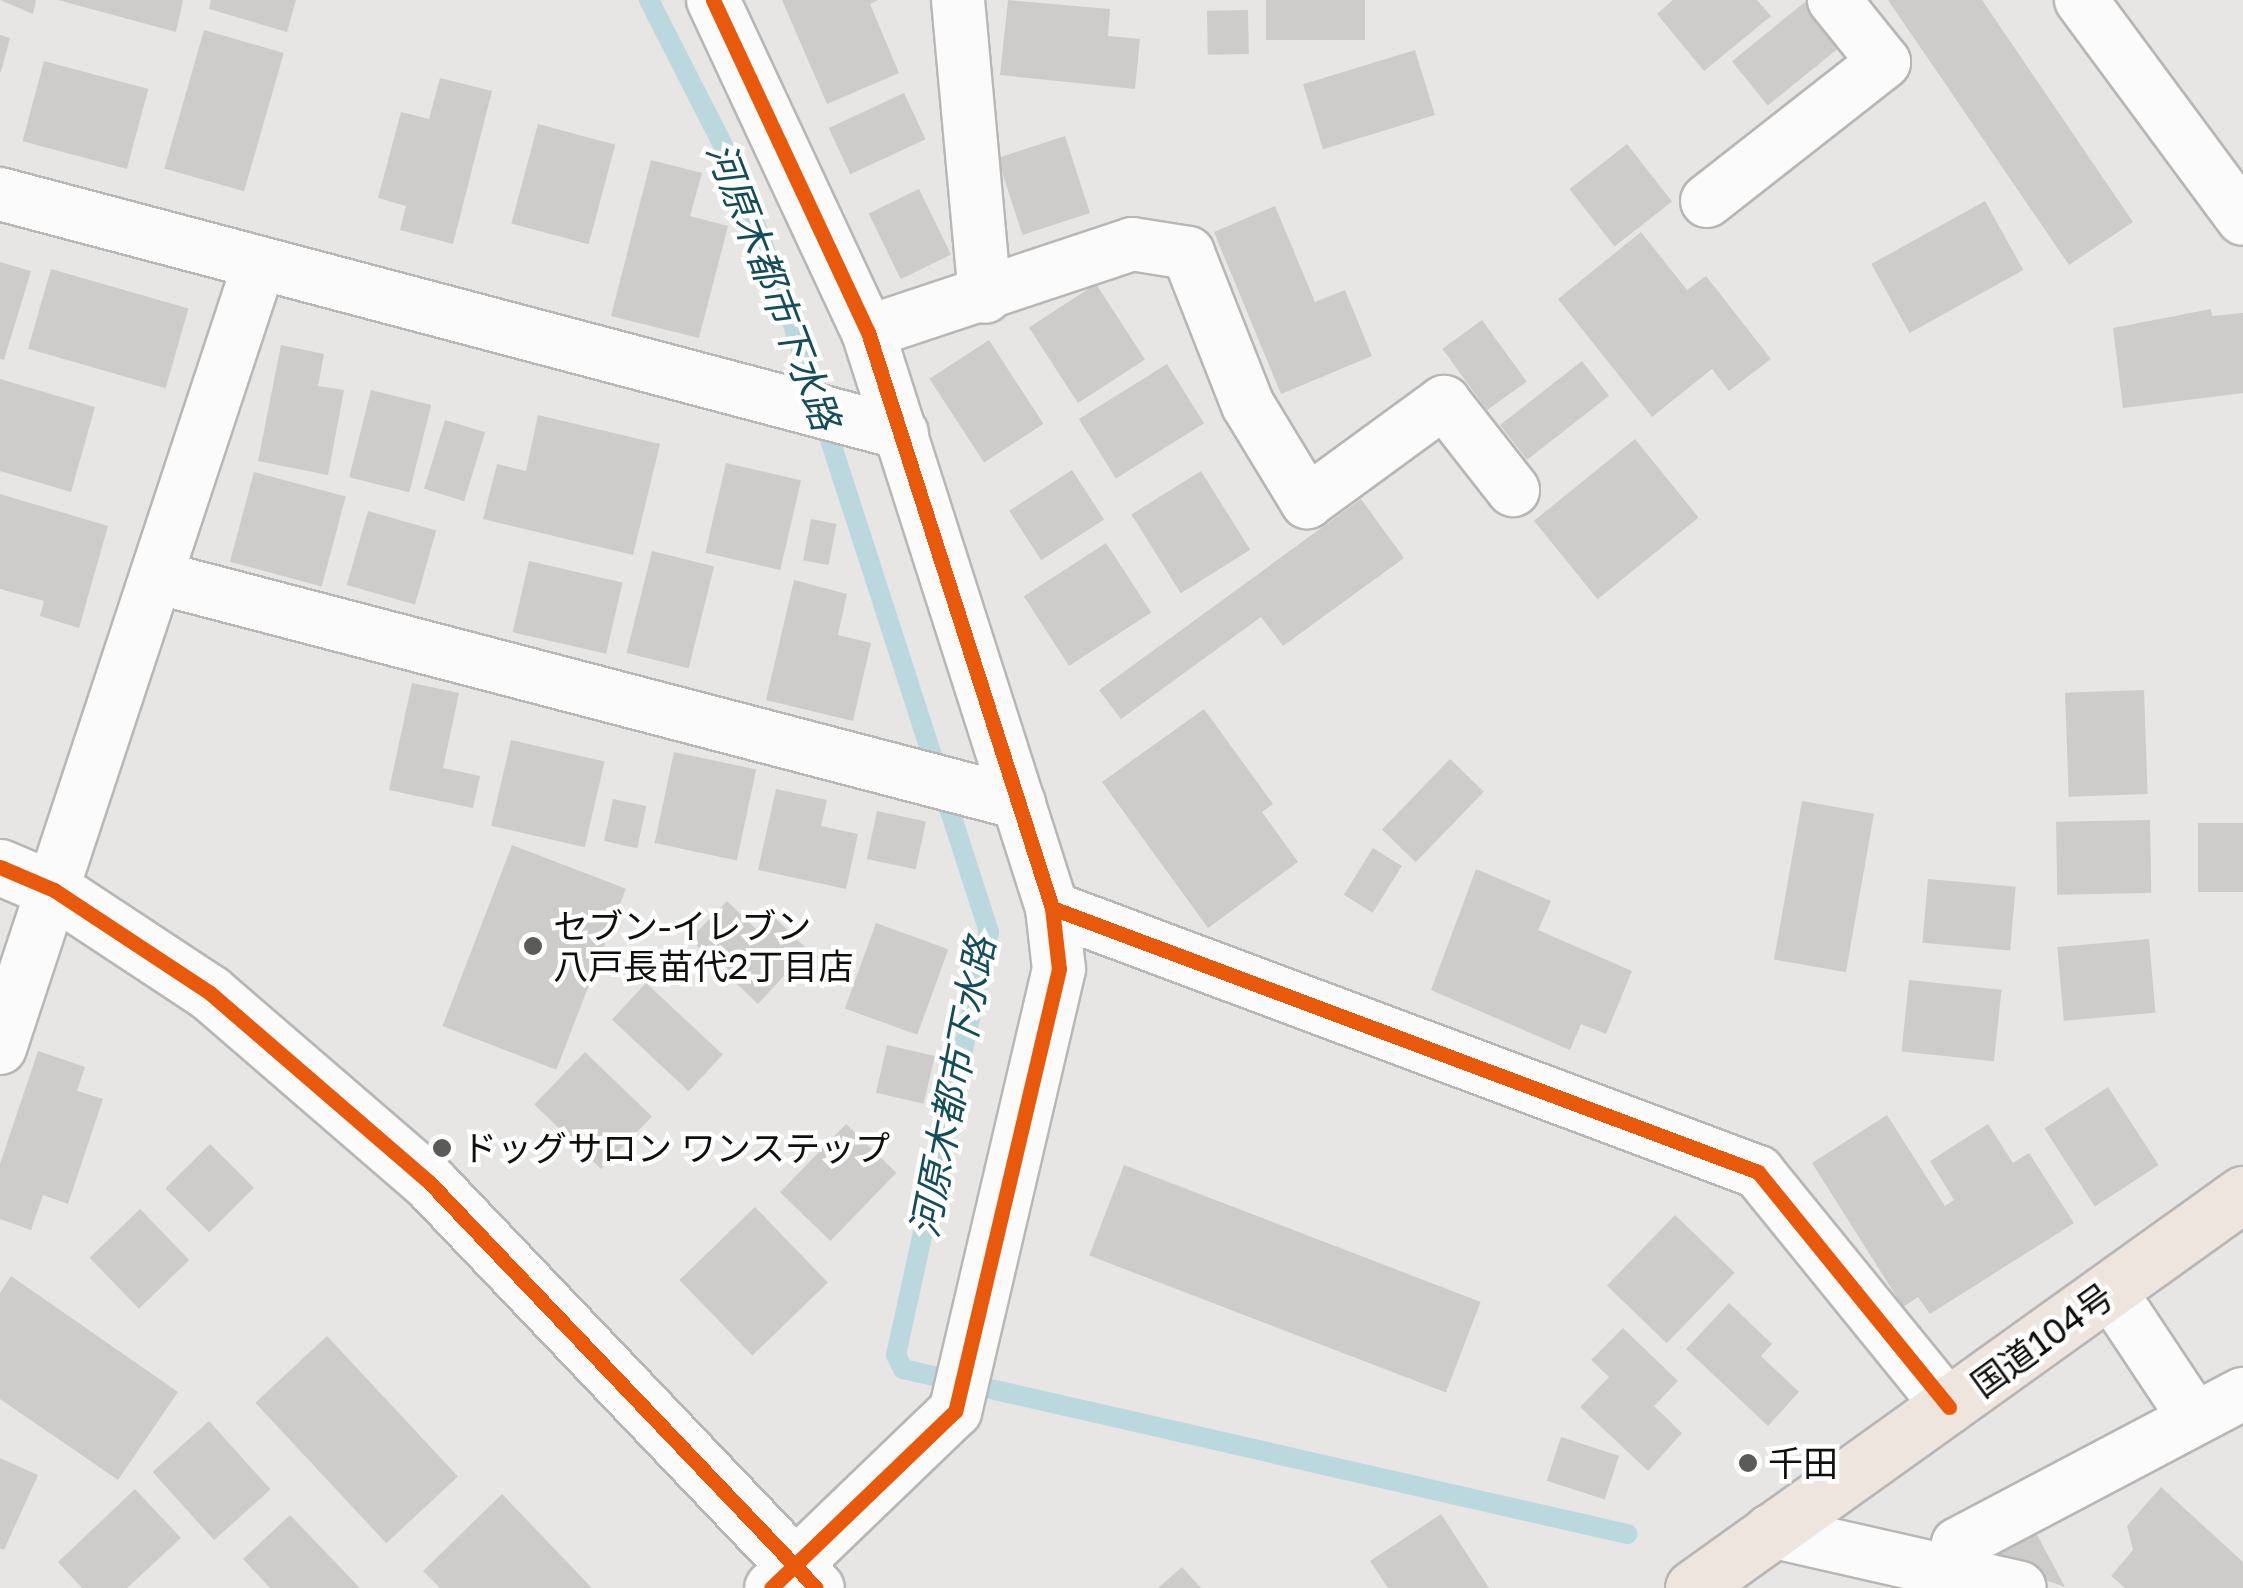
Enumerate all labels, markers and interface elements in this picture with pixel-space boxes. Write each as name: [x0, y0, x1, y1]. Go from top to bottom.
water label: 河原木都市下水路: [698, 136, 850, 436]
place label: セブン-イレブン 八戸長苗代2丁目店: [553, 905, 853, 987]
water label: 河原木都市下水路: [901, 933, 1003, 1241]
marker: セブン-イレブン 八戸長苗代2丁目店: [522, 935, 544, 957]
place label: ドッグサロン ワンステップ: [462, 1127, 891, 1169]
marker: ドッグサロン ワンステップ: [431, 1137, 453, 1159]
street label: 国道104号: [1963, 1275, 2121, 1405]
place label: 千田: [1768, 1442, 1838, 1484]
marker: 千田: [1737, 1452, 1759, 1474]

